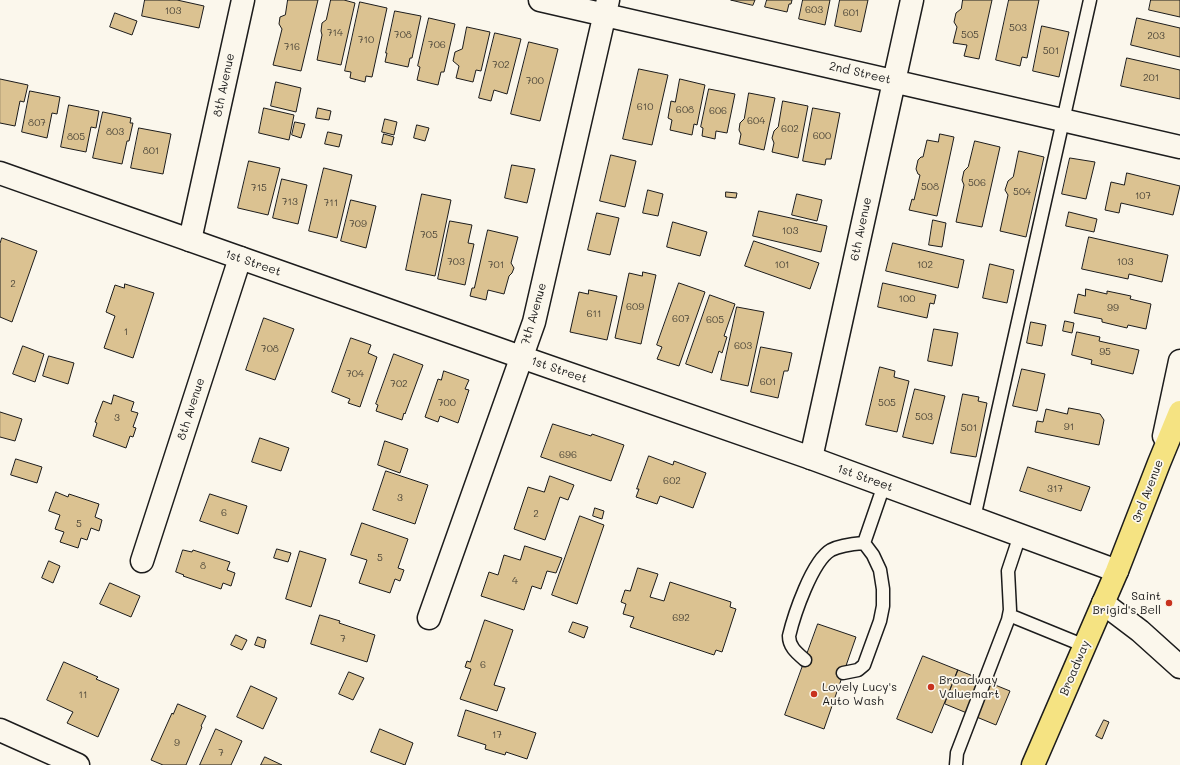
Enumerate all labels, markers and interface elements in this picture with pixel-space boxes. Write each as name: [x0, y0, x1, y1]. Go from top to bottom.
house number: 603: [805, 4, 823, 16]
house number: 103: [165, 5, 181, 17]
house number: 601: [843, 7, 859, 19]
house number: 503: [1009, 22, 1027, 34]
house number: 714: [327, 27, 343, 39]
house number: 708: [394, 29, 412, 41]
house number: 505: [961, 29, 979, 41]
house number: 203: [1147, 30, 1165, 42]
house number: 710: [358, 34, 374, 46]
house number: 706: [428, 39, 446, 51]
house number: 716: [284, 41, 300, 53]
house number: 501: [1043, 45, 1059, 57]
street label: 8th Avenue: [210, 52, 238, 118]
house number: 702: [492, 59, 510, 71]
street label: 2nd Street: [828, 59, 892, 87]
house number: 201: [1143, 72, 1159, 84]
house number: 700: [526, 75, 544, 87]
house number: 610: [637, 101, 653, 113]
house number: 608: [676, 104, 694, 116]
house number: 606: [709, 105, 727, 117]
house number: 604: [747, 115, 765, 127]
house number: 807: [28, 117, 46, 129]
house number: 602: [781, 123, 799, 135]
house number: 803: [106, 126, 124, 138]
house number: 600: [813, 130, 831, 142]
house number: 805: [67, 131, 85, 143]
house number: 801: [143, 145, 159, 157]
house number: 506: [968, 177, 986, 189]
house number: 508: [921, 181, 939, 193]
house number: 715: [251, 182, 267, 194]
house number: 504: [1013, 186, 1031, 198]
house number: 107: [1135, 190, 1151, 202]
house number: 713: [282, 196, 298, 208]
street label: 6th Avenue: [847, 196, 875, 262]
house number: 711: [324, 197, 338, 209]
house number: 709: [349, 218, 367, 230]
house number: 103: [782, 225, 798, 237]
house number: 705: [420, 229, 438, 241]
street label: 1st Street: [223, 247, 283, 279]
house number: 703: [447, 256, 465, 268]
house number: 103: [1117, 256, 1133, 268]
house number: 701: [488, 259, 504, 271]
house number: 101: [774, 259, 790, 271]
house number: 102: [917, 259, 933, 271]
house number: 2: [10, 278, 16, 290]
street label: 7th Avenue: [518, 281, 550, 347]
house number: 100: [899, 293, 915, 305]
house number: 609: [626, 301, 644, 313]
house number: 99: [1107, 302, 1119, 314]
house number: 611: [587, 308, 601, 320]
house number: 607: [672, 313, 690, 325]
house number: 605: [706, 314, 724, 326]
house number: 1: [124, 326, 128, 338]
house number: 603: [734, 340, 752, 352]
house number: 708: [261, 343, 279, 355]
house number: 95: [1099, 346, 1111, 358]
street label: 1st Street: [529, 354, 589, 386]
house number: 704: [346, 368, 364, 380]
street label: 8th Avenue: [174, 376, 208, 442]
house number: 601: [760, 376, 776, 388]
house number: 702: [390, 378, 408, 390]
house number: 700: [438, 397, 456, 409]
house number: 505: [878, 397, 896, 409]
house number: 503: [915, 411, 933, 423]
house number: 3: [114, 412, 120, 424]
house number: 91: [1064, 421, 1074, 433]
house number: 501: [961, 422, 977, 434]
house number: 696: [559, 449, 577, 461]
street label: 3rd Avenue: [1129, 458, 1167, 524]
street label: 1st Street: [835, 461, 895, 495]
house number: 602: [663, 475, 681, 487]
house number: 317: [1047, 483, 1063, 495]
house number: 3: [397, 492, 403, 504]
house number: 6: [221, 507, 227, 519]
house number: 2: [533, 508, 539, 520]
house number: 5: [76, 518, 82, 530]
house number: 5: [377, 552, 383, 564]
house number: 8: [200, 560, 206, 572]
house number: 4: [512, 575, 518, 587]
place label: Saint Brigid's Bell: [1092, 589, 1161, 617]
marker: Saint Brigid's Bell: [1164, 598, 1174, 608]
house number: 692: [672, 612, 690, 624]
house number: 7: [340, 633, 346, 645]
street label: Broadway: [1057, 638, 1093, 698]
house number: 6: [480, 659, 486, 671]
place label: Broadway Valuemart: [939, 673, 1000, 701]
place label: Lovely Lucy's Auto Wash: [822, 680, 897, 708]
marker: Broadway Valuemart: [926, 682, 936, 692]
house number: 11: [79, 689, 87, 701]
marker: Lovely Lucy's Auto Wash: [809, 689, 819, 699]
house number: 17: [492, 729, 502, 741]
house number: 9: [174, 737, 180, 749]
house number: 7: [218, 747, 224, 759]

